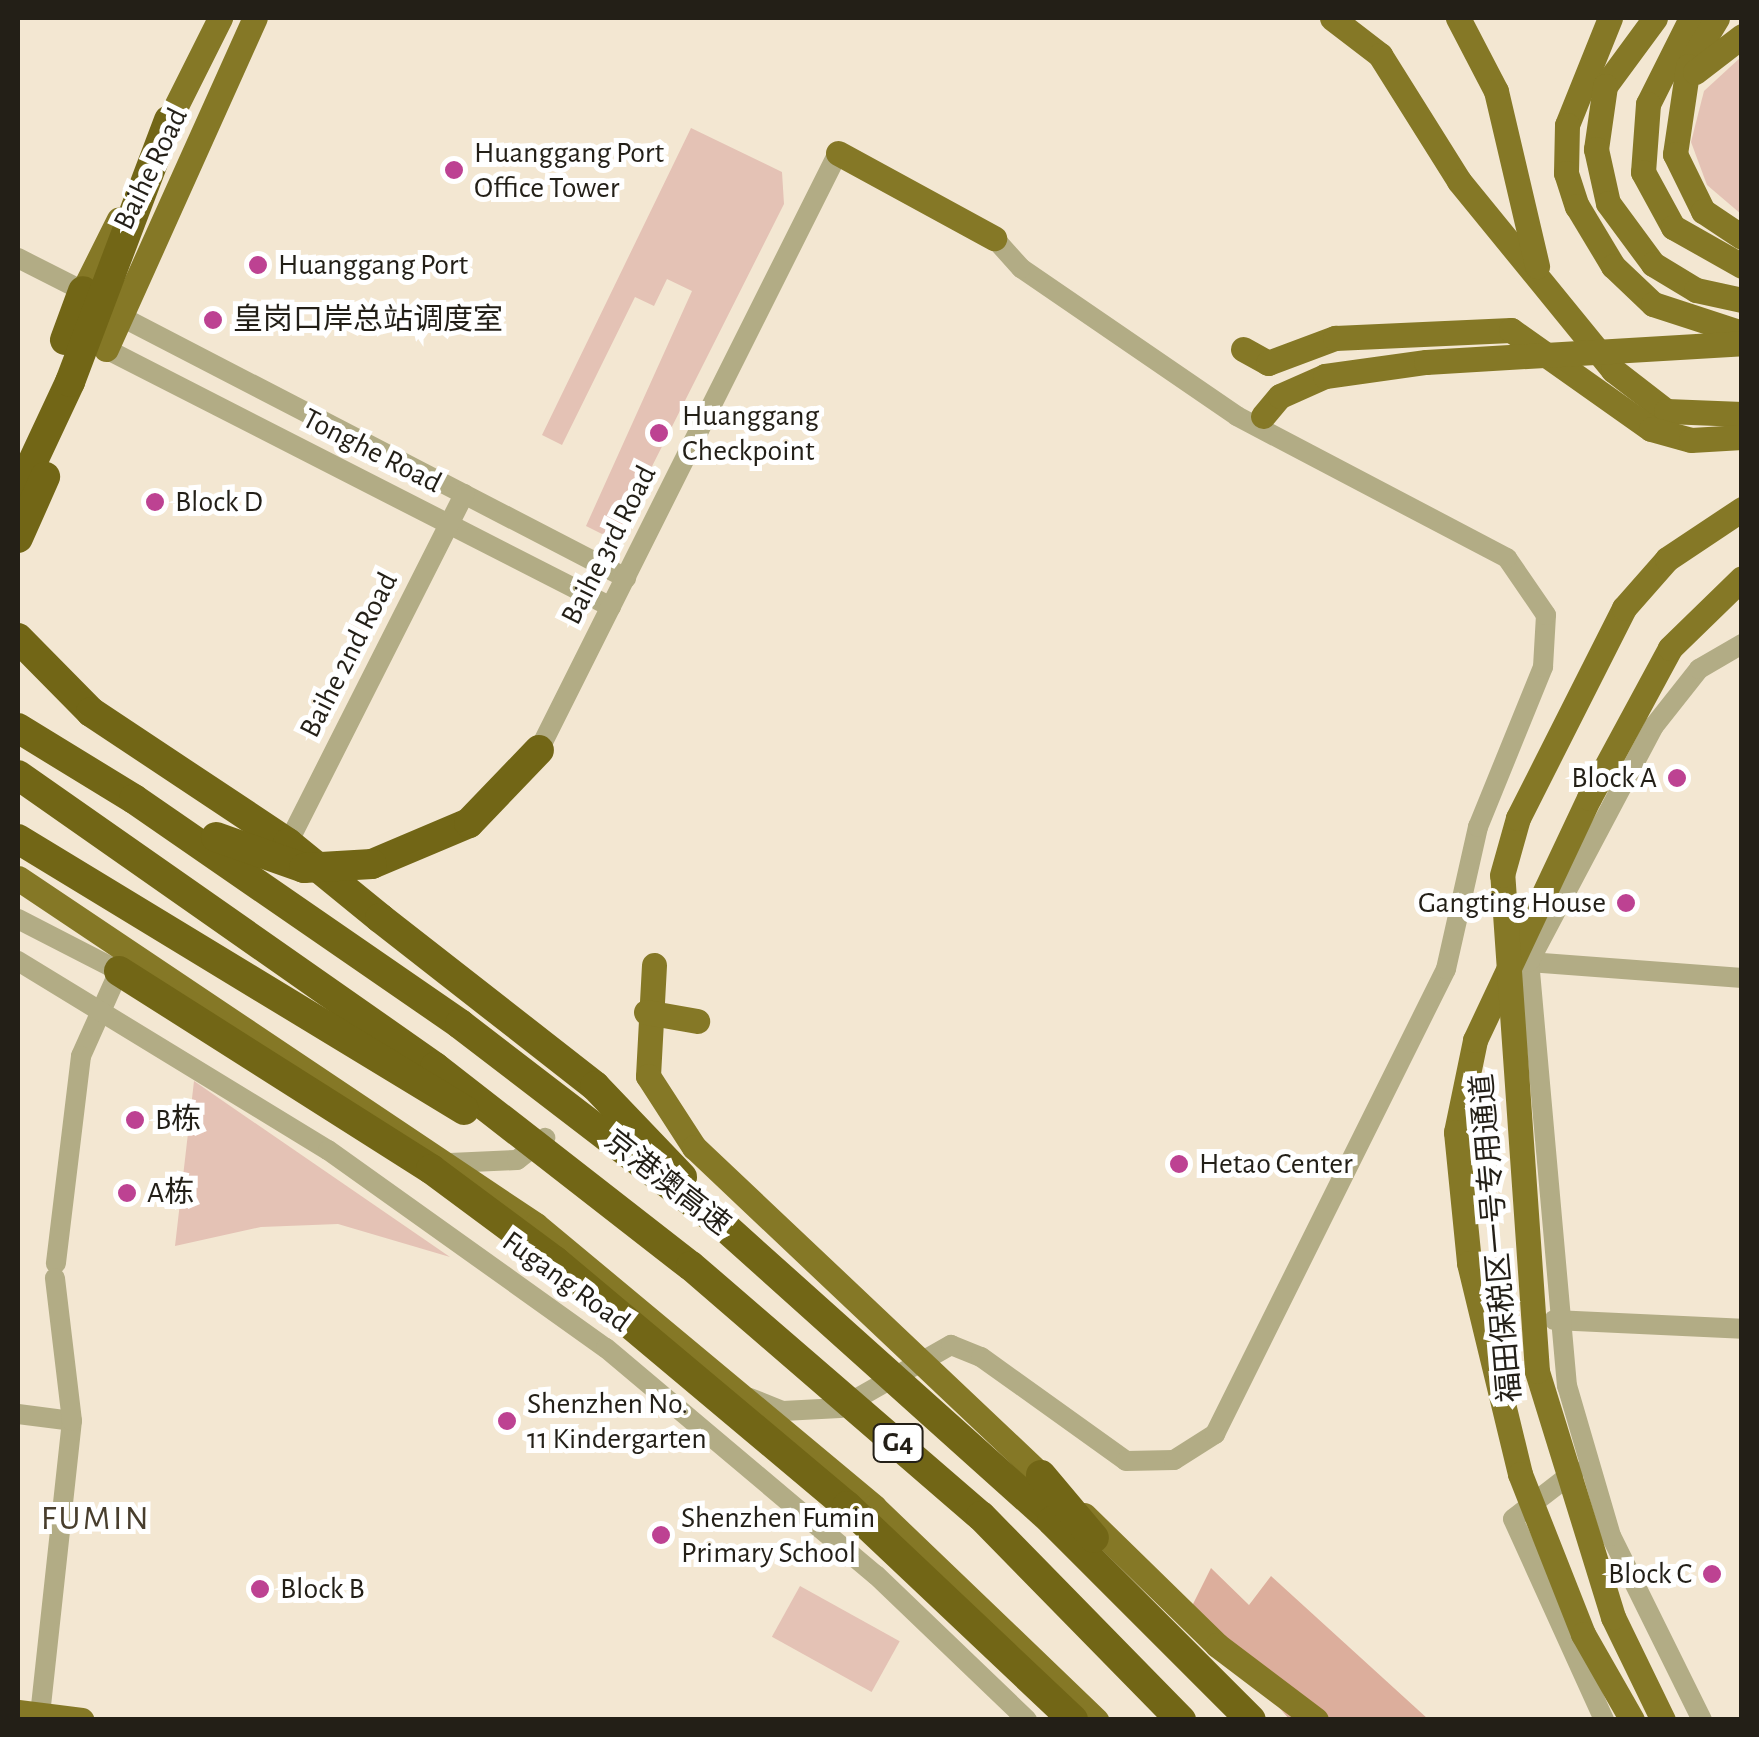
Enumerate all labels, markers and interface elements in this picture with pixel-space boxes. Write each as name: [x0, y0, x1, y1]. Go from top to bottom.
street label: Baihe Road: [106, 102, 196, 236]
place label: Huanggang Port Office Tower: [474, 135, 664, 206]
marker: Huanggang Port Office Tower: [443, 159, 465, 181]
place label: Huanggang Port: [278, 247, 468, 283]
marker: Huanggang Port: [247, 254, 269, 276]
place label: 皇岗口岸总站调度室: [233, 302, 503, 338]
marker: 皇岗口岸总站调度室: [202, 309, 224, 331]
place label: Huanggang Checkpoint: [682, 398, 819, 468]
street label: Tonghe Road: [296, 401, 448, 501]
marker: Huanggang Checkpoint: [646, 420, 672, 446]
street label: Baihe 3rd Road: [554, 459, 664, 631]
place label: Block D: [175, 484, 263, 520]
marker: Block D: [144, 491, 166, 513]
street label: Baihe 2nd Road: [292, 566, 406, 744]
place label: Block A: [1571, 760, 1657, 796]
marker: Block A: [1666, 767, 1688, 789]
place label: Gangting House: [1418, 885, 1606, 921]
marker: Gangting House: [1615, 892, 1637, 914]
street label: 福田保税区一号专用通道: [1465, 1072, 1529, 1404]
place label: B栋: [155, 1102, 201, 1138]
marker: B栋: [124, 1109, 146, 1131]
street label: 京港澳高速: [597, 1123, 737, 1243]
place label: Hetao Center: [1199, 1146, 1353, 1182]
marker: Hetao Center: [1168, 1153, 1190, 1175]
place label: A栋: [147, 1175, 194, 1211]
marker: A栋: [116, 1182, 138, 1204]
street label: Fugang Road: [495, 1224, 637, 1340]
place label: Shenzhen No. 11 Kindergarten: [527, 1386, 707, 1456]
marker: Shenzhen No. 11 Kindergarten: [496, 1410, 518, 1432]
road number: G4: [870, 1420, 926, 1466]
district label: FUMIN: [41, 1498, 151, 1540]
place label: Shenzhen Fumin Primary School: [681, 1500, 875, 1570]
marker: Shenzhen Fumin Primary School: [650, 1524, 672, 1546]
place label: Block C: [1608, 1556, 1692, 1592]
marker: Block C: [1701, 1563, 1723, 1585]
place label: Block B: [280, 1571, 365, 1607]
marker: Block B: [249, 1578, 271, 1600]

